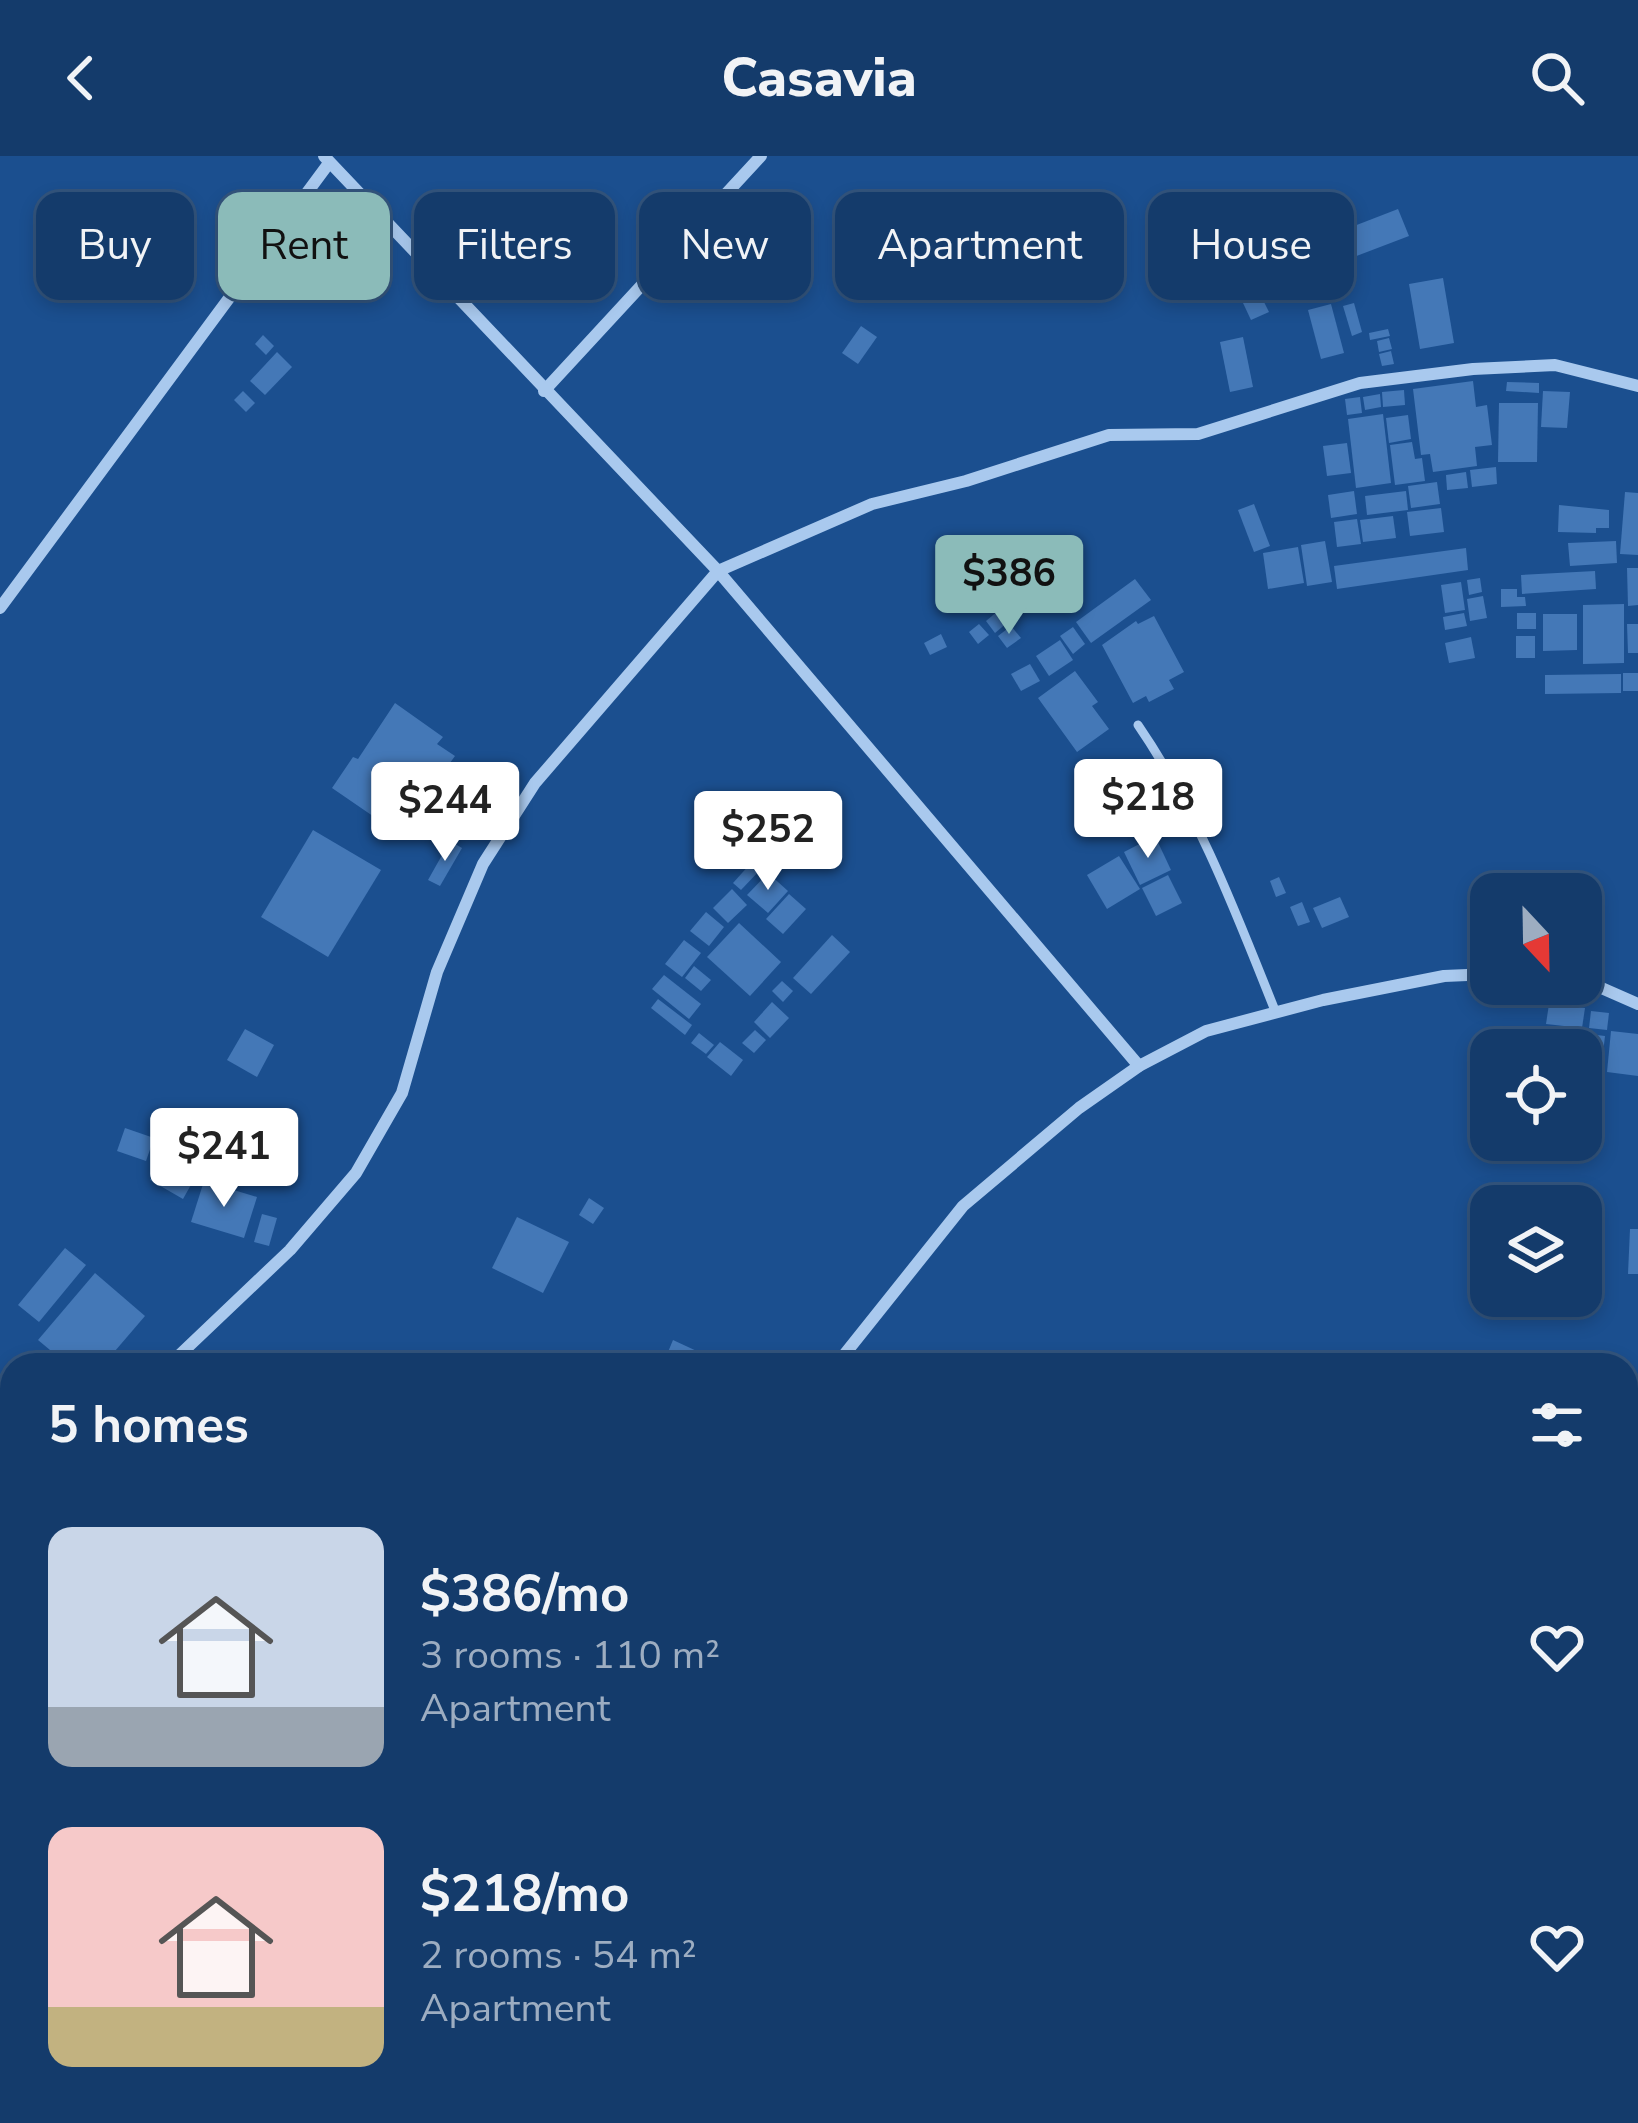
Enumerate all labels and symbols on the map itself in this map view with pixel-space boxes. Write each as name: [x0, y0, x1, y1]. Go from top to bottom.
pin: $386: [938, 535, 1080, 637]
pin: $218: [1077, 759, 1219, 861]
pin: $244: [374, 762, 516, 864]
pin: $252: [697, 791, 839, 893]
north arrow: [1470, 873, 1602, 1005]
pin: $241: [153, 1108, 295, 1210]

